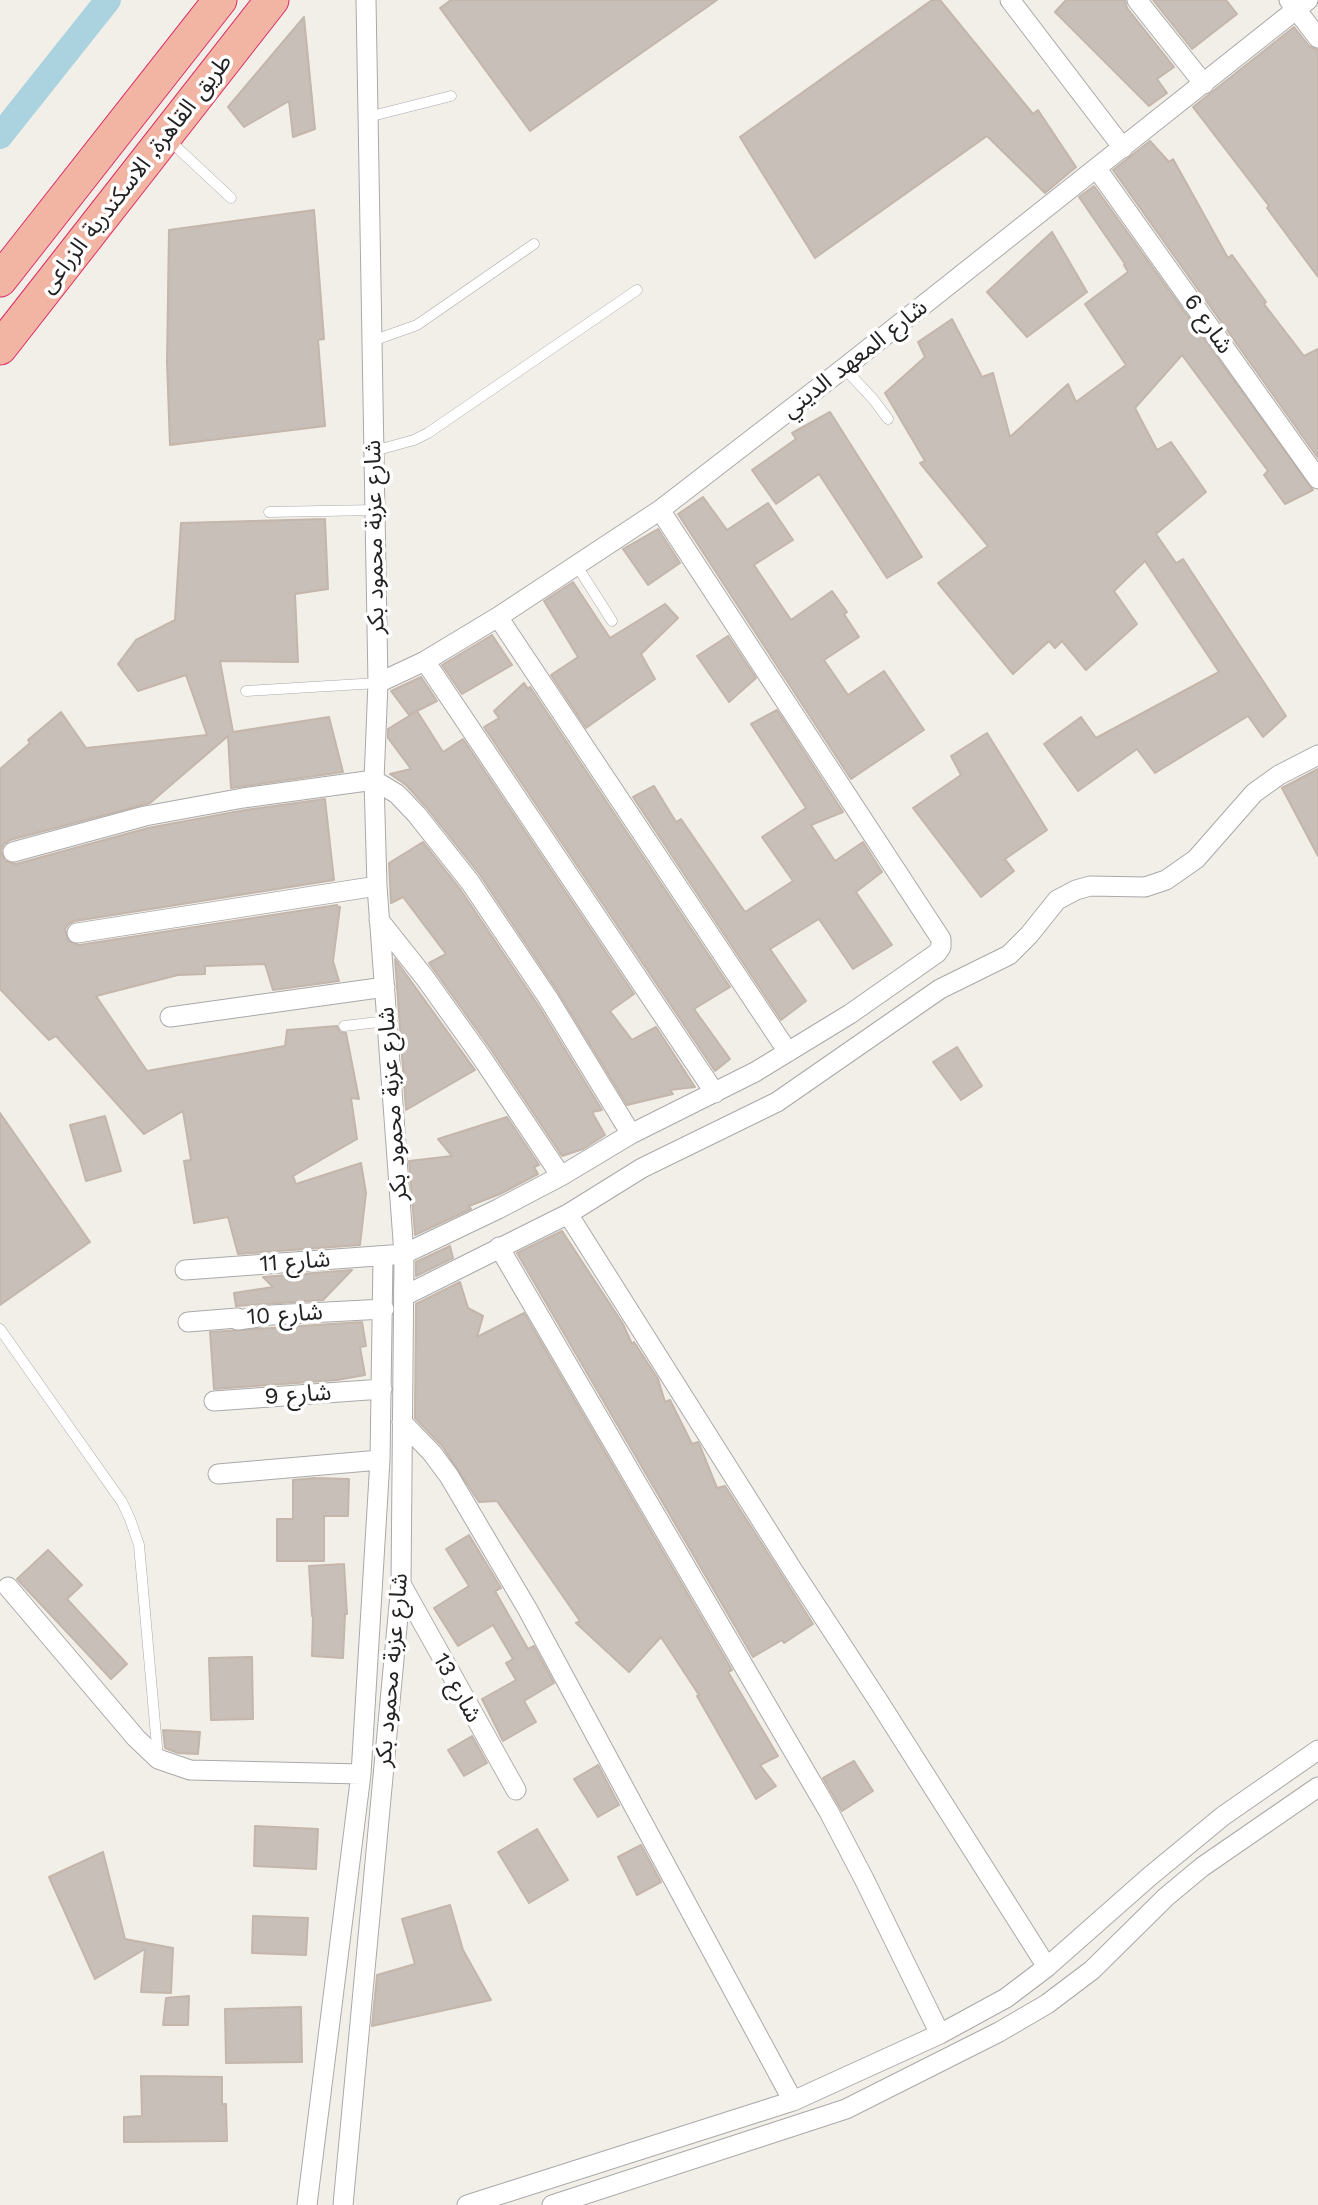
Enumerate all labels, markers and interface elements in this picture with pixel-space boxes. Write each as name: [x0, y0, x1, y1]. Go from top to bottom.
street label: طريق القاهرة, الاسكندرية الزراعى: [34, 49, 238, 299]
street label: شارع 6: [1178, 289, 1238, 359]
street label: شارع المعهد الديني: [777, 294, 933, 424]
street label: شارع عزبة محمود بكر: [360, 440, 390, 634]
street label: شارع عزبة محمود بكر: [372, 1006, 414, 1202]
street label: شارع 11: [259, 1246, 331, 1278]
street label: شارع 10: [246, 1299, 324, 1331]
street label: شارع 9: [264, 1379, 332, 1411]
street label: شارع عزبة محمود بكر: [370, 1572, 414, 1768]
street label: شارع 13: [427, 1648, 487, 1728]

